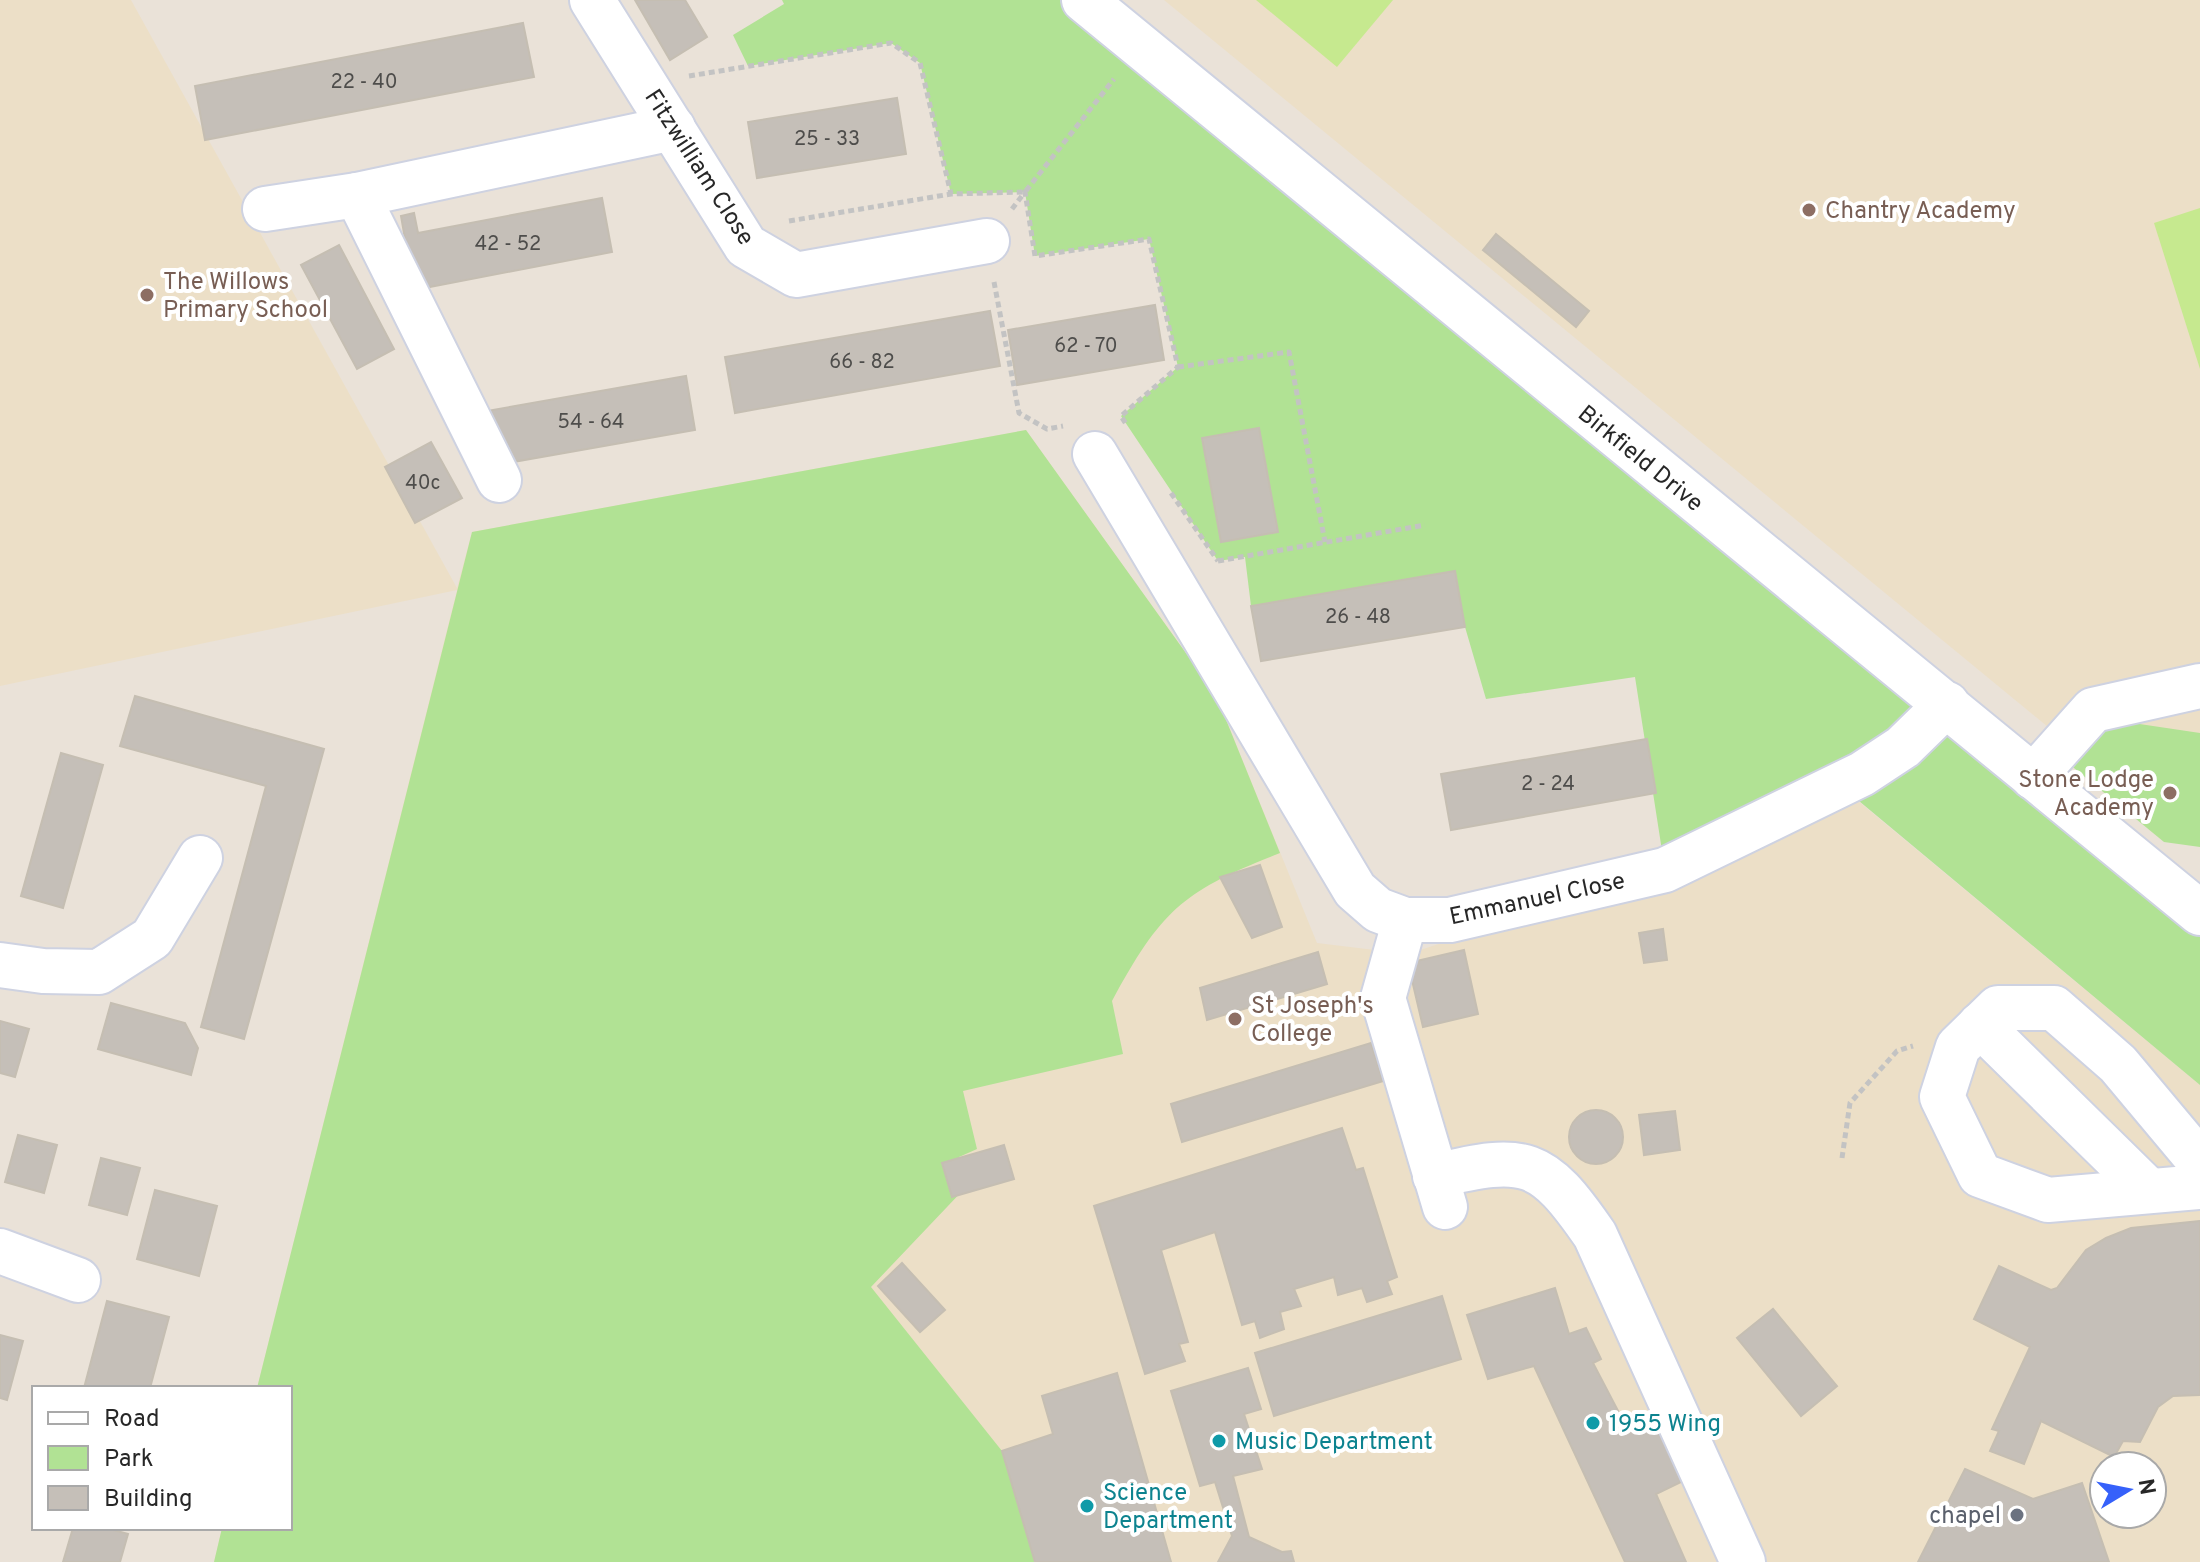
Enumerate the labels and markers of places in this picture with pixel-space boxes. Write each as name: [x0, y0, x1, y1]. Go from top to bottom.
place label: Chantry Academy: [1825, 197, 2016, 227]
marker: Chantry Academy: [1800, 201, 1818, 219]
place label: The Willows Primary School: [163, 268, 328, 326]
marker: The Willows Primary School: [138, 286, 156, 304]
place label: Stone Lodge Academy: [2018, 766, 2154, 824]
marker: Stone Lodge Academy: [2161, 784, 2179, 802]
place label: St Joseph's College: [1251, 992, 1374, 1050]
marker: St Joseph's College: [1226, 1010, 1244, 1028]
place label: 1955 Wing: [1609, 1410, 1721, 1440]
marker: 1955 Wing: [1584, 1414, 1602, 1432]
place label: Music Department: [1235, 1428, 1433, 1458]
marker: Music Department: [1210, 1432, 1228, 1450]
place label: Science Department: [1103, 1479, 1233, 1537]
marker: Science Department: [1078, 1497, 1096, 1515]
place label: chapel: [1929, 1502, 2001, 1532]
marker: chapel: [2008, 1506, 2026, 1524]

